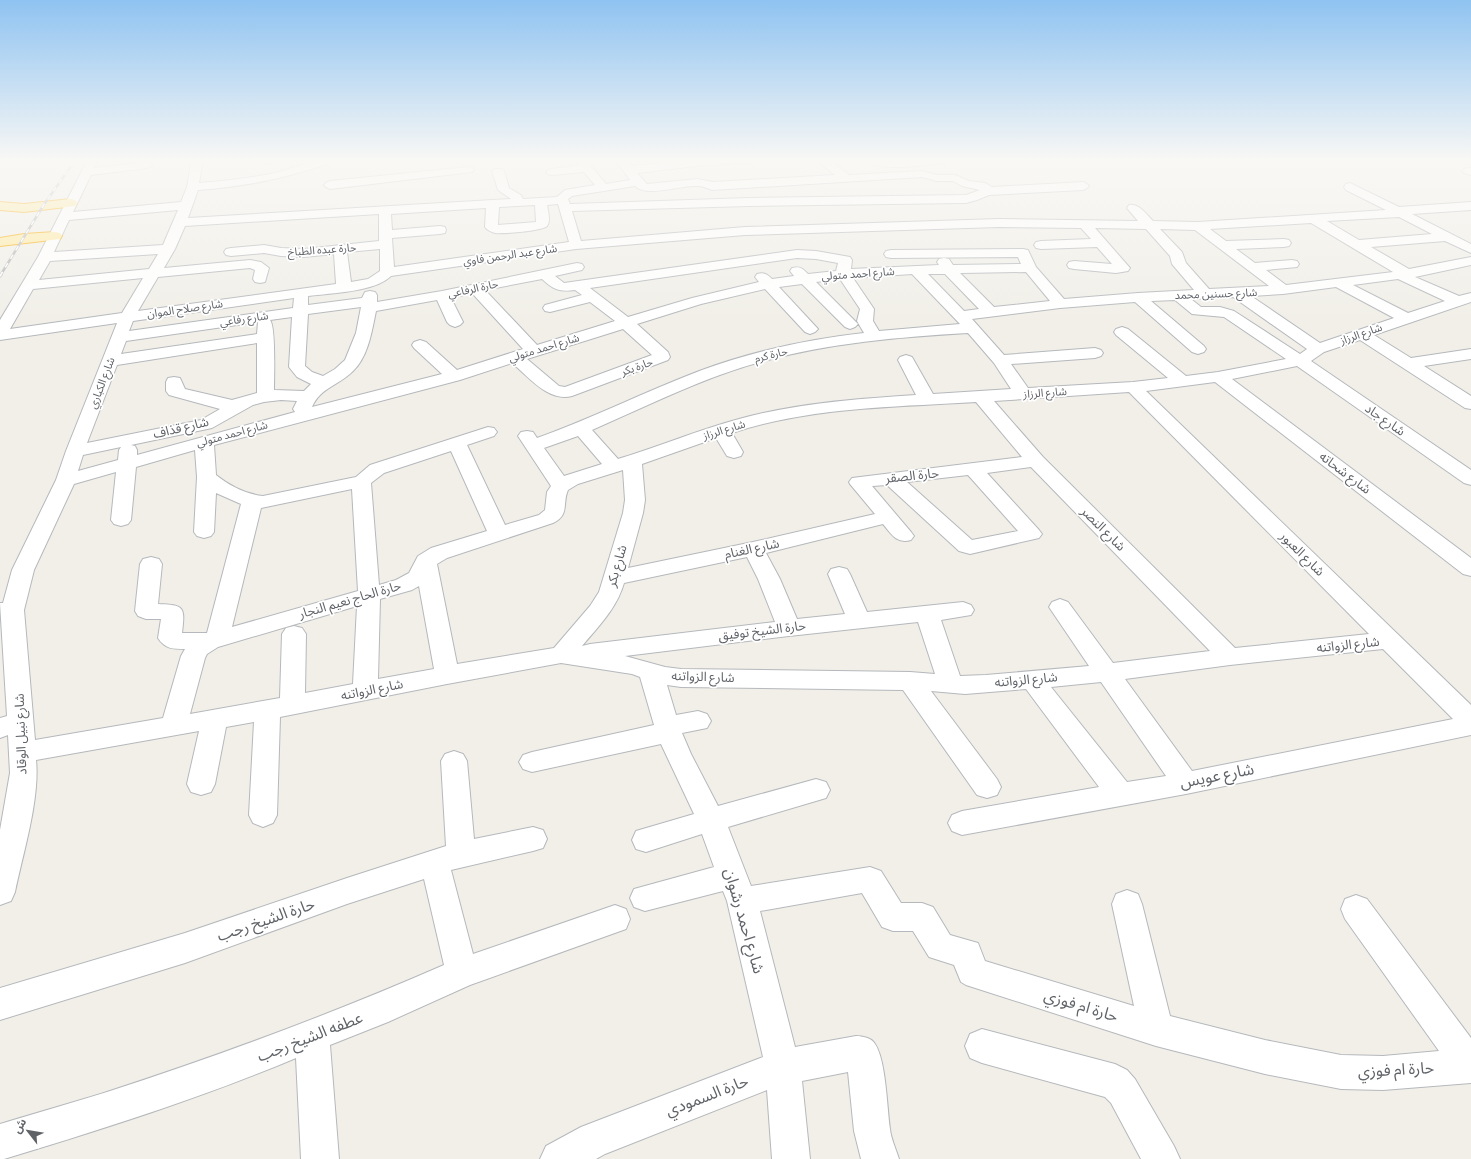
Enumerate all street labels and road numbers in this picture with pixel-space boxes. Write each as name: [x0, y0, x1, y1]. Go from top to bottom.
street label: حارة عبده الطباخ: [287, 240, 357, 260]
street label: شارع عبد الرحمن فاوي: [462, 241, 559, 271]
street label: شارع احمد متولي: [821, 264, 896, 286]
street label: حارة الرفاعي: [446, 276, 500, 303]
street label: شارع حسنين محمد: [1174, 285, 1258, 303]
street label: شارع صلاح الموان: [146, 296, 224, 322]
street label: شارع رفاعي: [219, 308, 270, 331]
street label: شارع الرزاز: [1337, 320, 1385, 349]
street label: شارع احمد متولي: [507, 330, 582, 367]
street label: حارة كرم: [753, 344, 790, 366]
street label: حارة بكر: [618, 354, 655, 380]
street label: شارع الكباري: [85, 355, 120, 411]
street label: شارع الرزاز: [1022, 384, 1068, 402]
street label: شارع جاد: [1361, 400, 1409, 441]
street label: شارع قذاف: [151, 413, 211, 444]
street label: شارع الرزاز: [700, 416, 748, 444]
street label: شارع احمد متولي: [195, 417, 270, 452]
street label: شارع شحاته: [1315, 448, 1375, 499]
street label: حارة الصقر: [883, 464, 940, 488]
street label: شارع النصر: [1075, 502, 1129, 556]
street label: شارع العبور: [1274, 527, 1328, 581]
street label: شارع الغنام: [723, 534, 781, 565]
street label: شارع بكر: [602, 543, 633, 590]
street label: حارة الحاج نعيم النجار: [296, 577, 404, 624]
street label: حارة الشيخ توفيق: [717, 617, 807, 646]
street label: شارع الزواتنه: [1316, 633, 1380, 658]
street label: شارع الزواتنه: [671, 667, 735, 688]
street label: شارع الزواتنه: [994, 668, 1058, 693]
street label: شارع الزواتنه: [339, 675, 405, 706]
street label: شارع نبيل الوقاد: [11, 693, 32, 775]
street label: شارع عويس: [1178, 758, 1256, 795]
street label: شارع احمد رشوان: [717, 866, 770, 977]
street label: حارة الشيخ رجب: [214, 893, 318, 948]
street label: حارة ام فوزي: [1041, 984, 1121, 1029]
street label: عطفه الشيخ رجب: [254, 1007, 366, 1068]
street label: حارة ام فوزي: [1357, 1057, 1435, 1084]
street label: حارة السمودي: [662, 1070, 752, 1123]

